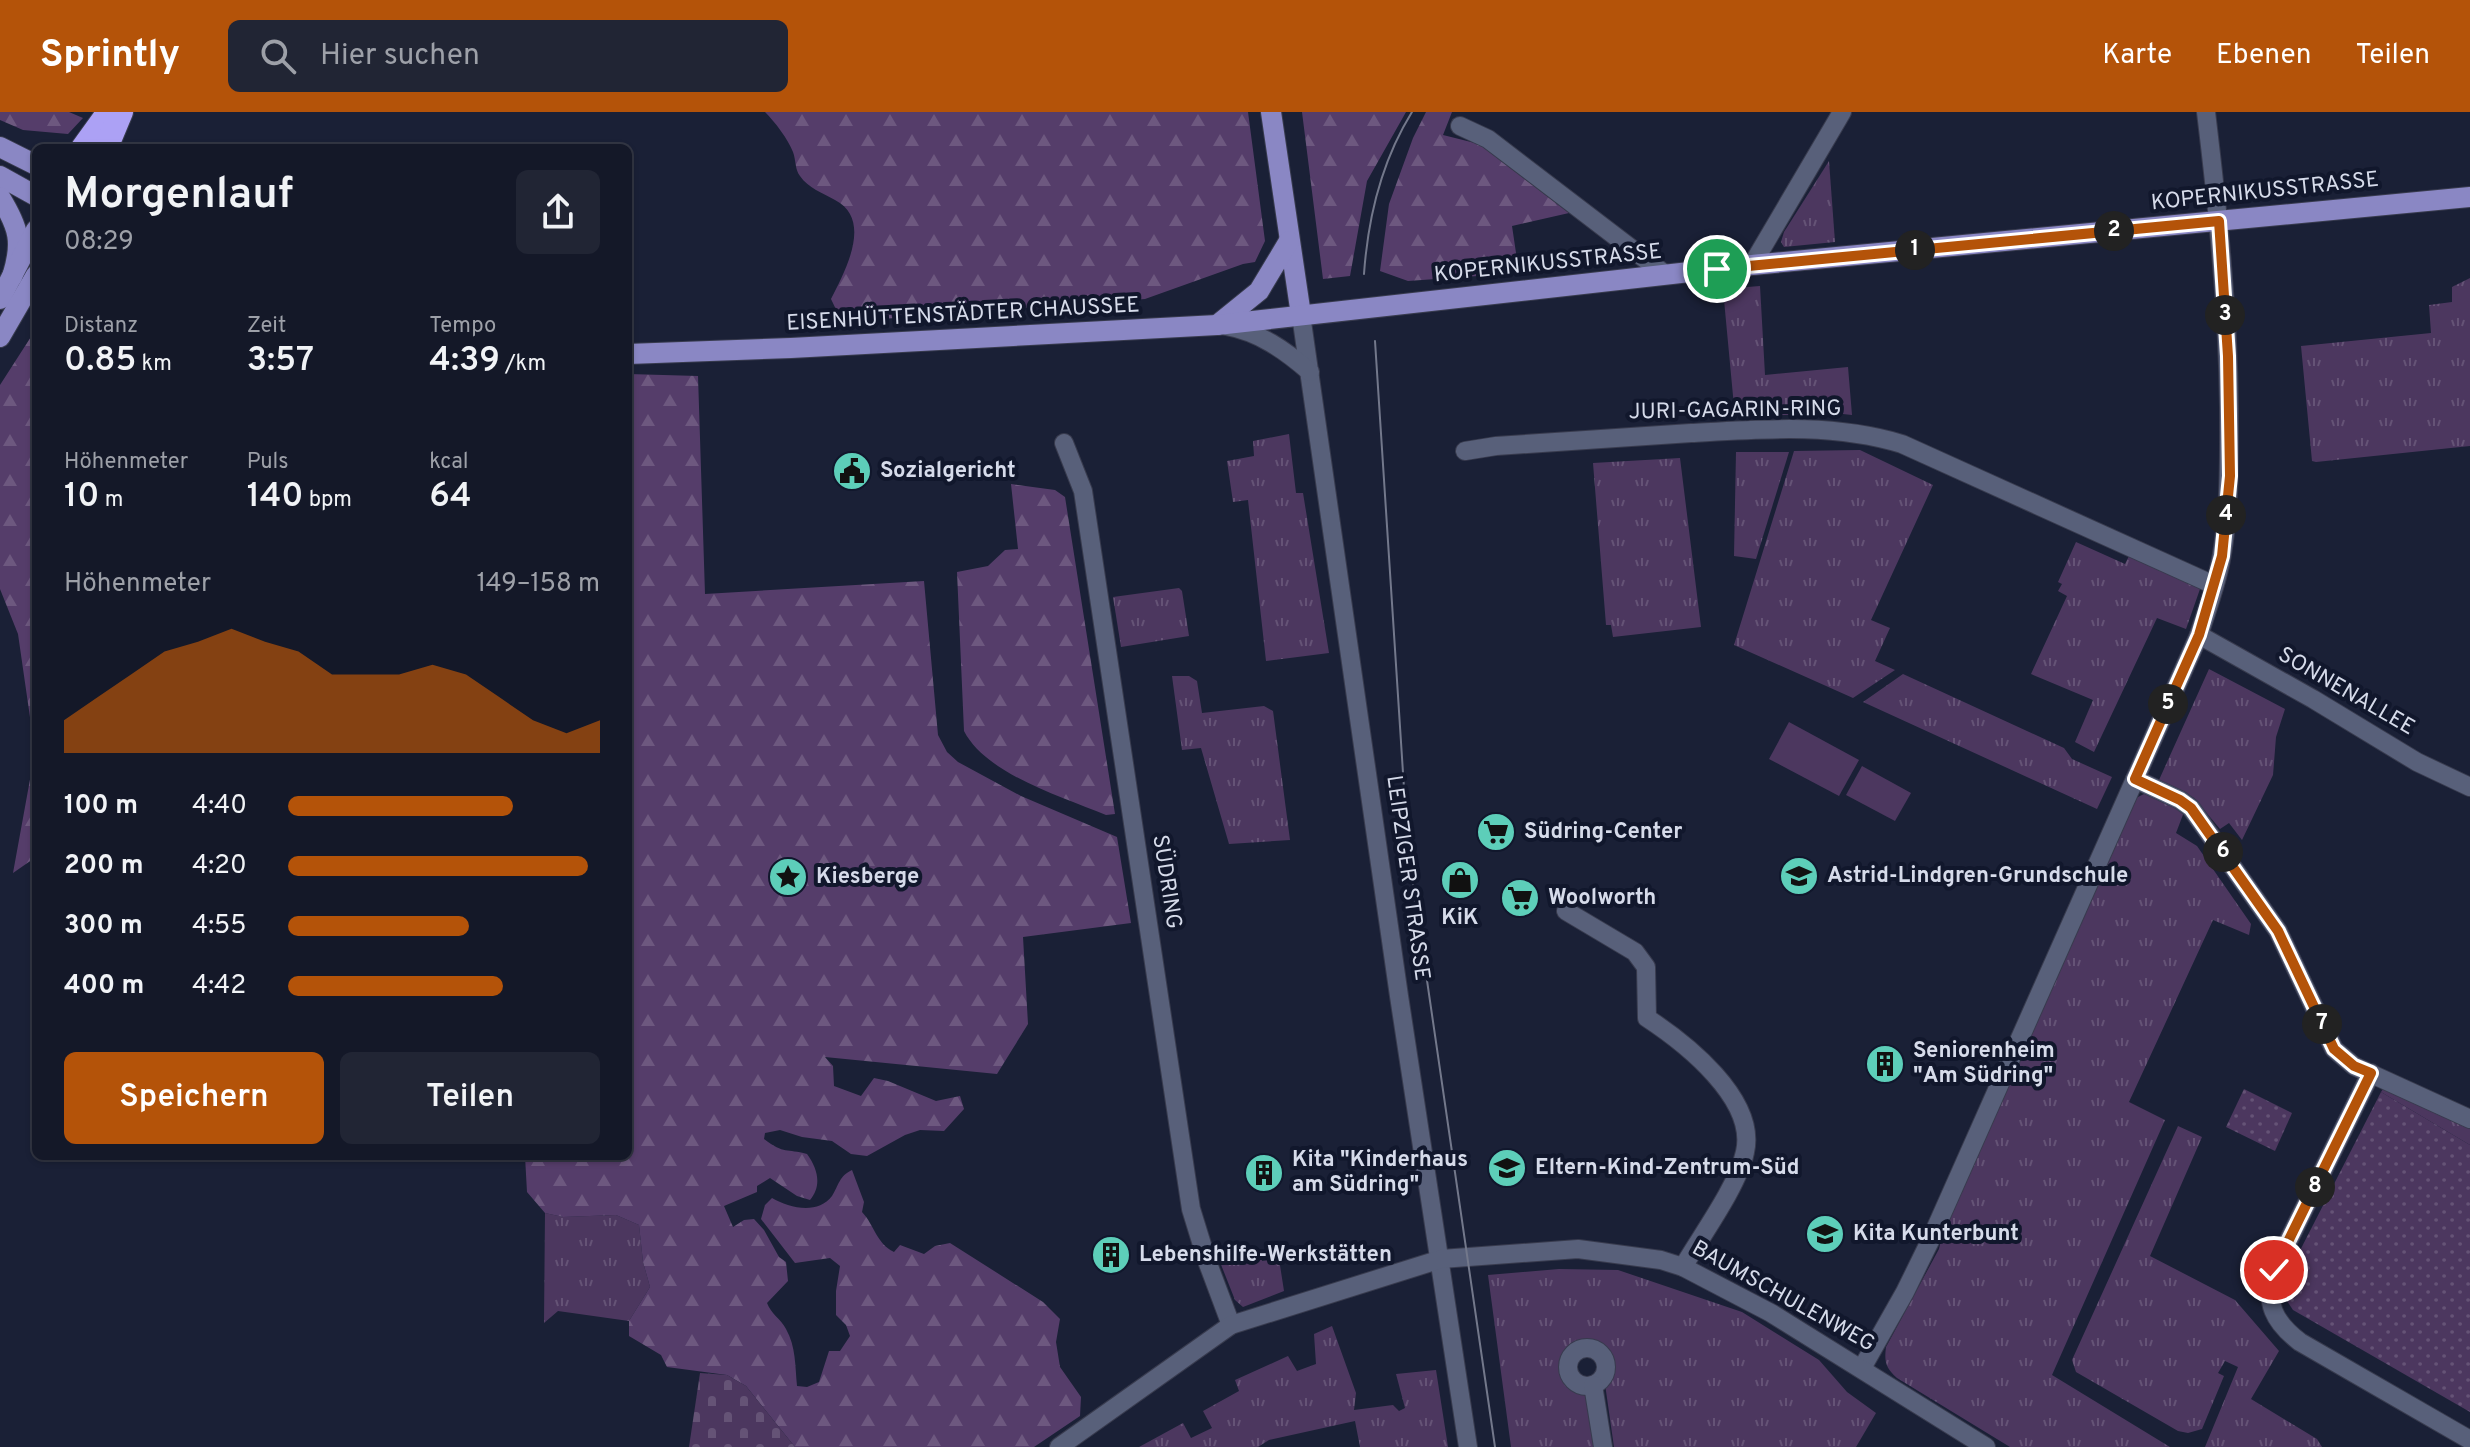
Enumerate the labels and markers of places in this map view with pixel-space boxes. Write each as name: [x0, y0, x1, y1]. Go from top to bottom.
pin: 2: [2094, 211, 2134, 251]
pin: 1: [1895, 230, 1935, 270]
pin: [1683, 235, 1751, 303]
pin: 3: [2205, 295, 2245, 335]
public building icon: Sozialgericht: [831, 450, 873, 492]
place label: Sozialgericht: [880, 458, 1016, 485]
pin: 4: [2206, 495, 2246, 535]
pin: 5: [2148, 684, 2188, 724]
supermarket icon: Südring-Center: [1475, 811, 1517, 853]
place label: Südring-Center: [1524, 819, 1682, 846]
pin: 6: [2203, 832, 2243, 872]
school or university icon: Astrid-Lindgren-Grundschule: [1778, 855, 1820, 897]
place icon: Kiesberge: [767, 856, 809, 898]
shop icon: KiK: [1439, 859, 1481, 901]
place label: Astrid-Lindgren-Grundschule: [1827, 863, 2128, 890]
place label: Kiesberge: [816, 864, 919, 891]
supermarket icon: Woolworth: [1499, 877, 1541, 919]
place label: Woolworth: [1548, 885, 1656, 912]
place label: KiK: [1441, 905, 1479, 932]
pin: 7: [2302, 1004, 2342, 1044]
place label: Seniorenheim "Am Südring": [1913, 1038, 2055, 1090]
building icon: Seniorenheim "Am Südring": [1864, 1043, 1906, 1085]
place label: Kita "Kinderhaus am Südring": [1292, 1147, 1468, 1199]
school or university icon: Eltern-Kind-Zentrum-Süd: [1486, 1147, 1528, 1189]
building icon: Kita "Kinderhaus am Südring": [1243, 1152, 1285, 1194]
place label: Eltern-Kind-Zentrum-Süd: [1535, 1155, 1799, 1182]
pin: 8: [2295, 1167, 2335, 1207]
school or university icon: Kita Kunterbunt: [1804, 1213, 1846, 1255]
place label: Kita Kunterbunt: [1853, 1221, 2019, 1248]
building icon: Lebenshilfe-Werkstätten: [1090, 1234, 1132, 1276]
pin: [2240, 1236, 2308, 1304]
place label: Lebenshilfe-Werkstätten: [1139, 1242, 1392, 1269]

